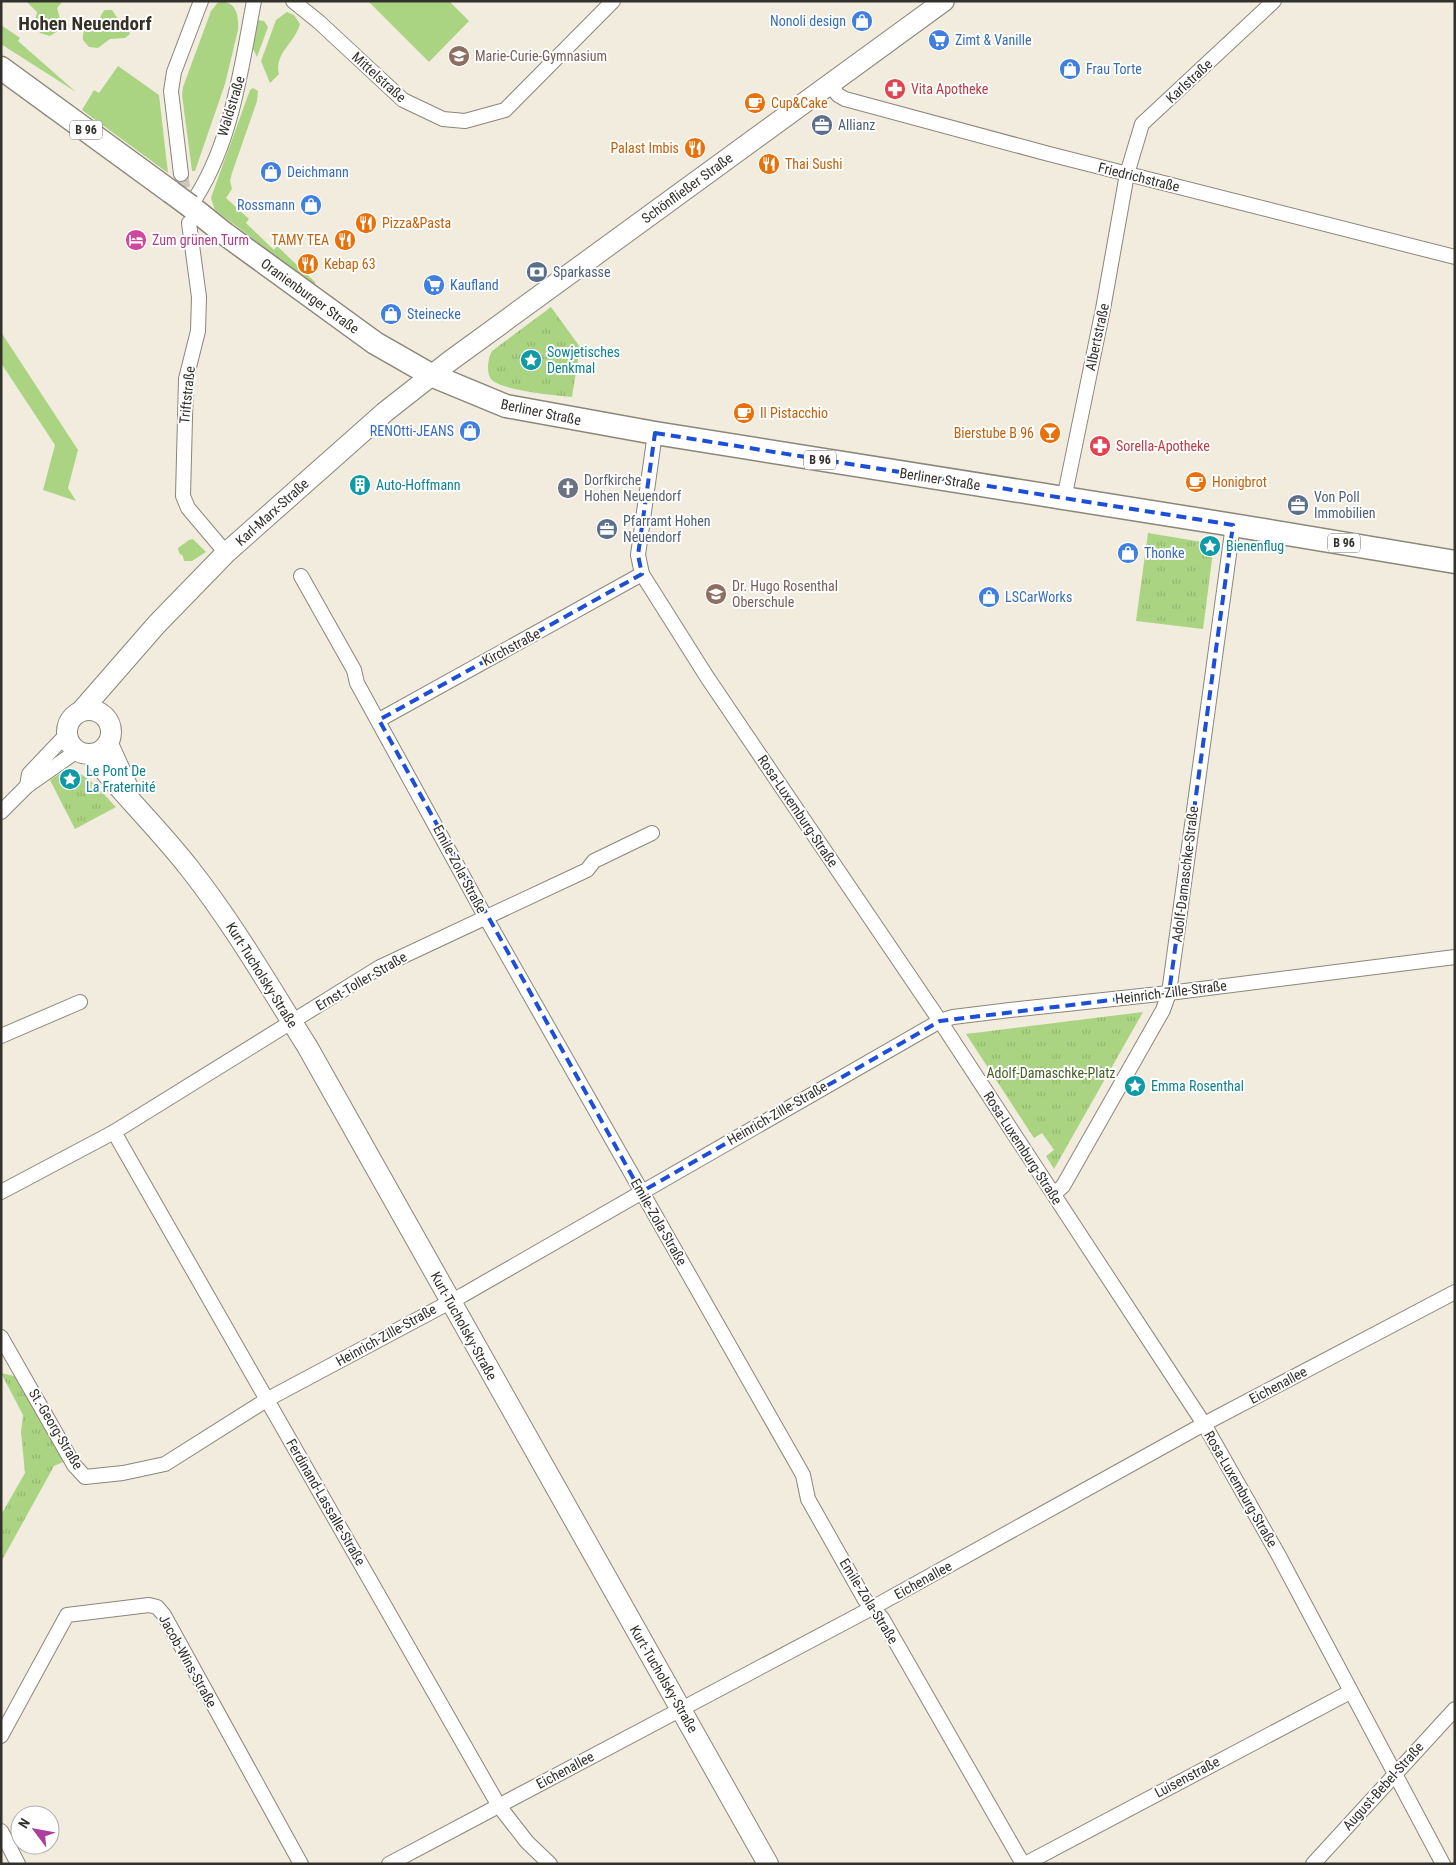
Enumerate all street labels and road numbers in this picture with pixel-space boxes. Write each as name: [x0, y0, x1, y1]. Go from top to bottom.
street label: Mittelstraße: [349, 49, 410, 106]
street label: Karlstraße: [1163, 55, 1216, 106]
street label: Waldstraße: [214, 73, 248, 138]
road number: B 96: [70, 120, 102, 140]
street label: Schönfließer Straße: [638, 149, 736, 226]
street label: Friedrichstraße: [1097, 159, 1182, 195]
street label: Oranienburger Straße: [258, 255, 362, 337]
street label: Albertstraße: [1082, 301, 1112, 372]
street label: Triftstraße: [176, 365, 198, 425]
street label: Berliner Straße: [499, 396, 583, 428]
road number: B 96: [804, 450, 836, 470]
street label: Berliner Straße: [898, 465, 982, 493]
street label: Karl-Marx-Straße: [232, 475, 312, 549]
road number: B 96: [1328, 534, 1360, 552]
street label: Kirchstraße: [479, 625, 543, 669]
street label: Rosa-Luxemburg-Straße: [755, 752, 842, 870]
street label: Adolf-Damaschke-Straße: [1169, 805, 1201, 943]
street label: Emile-Zola-Straße: [430, 822, 490, 916]
street label: Kurt-Tucholsky-Straße: [223, 919, 301, 1031]
street label: Ernst-Toller-Straße: [313, 948, 410, 1014]
street label: Heinrich-Zille-Straße: [1114, 977, 1228, 1007]
street label: Heinrich-Zille-Straße: [724, 1078, 830, 1148]
street label: Rosa-Luxemburg-Straße: [981, 1089, 1066, 1208]
street label: Emile-Zola-Straße: [628, 1176, 691, 1269]
street label: Kurt-Tucholsky-Straße: [428, 1269, 501, 1383]
street label: Heinrich-Zille-Straße: [333, 1301, 439, 1369]
street label: Eichenallee: [1246, 1363, 1310, 1407]
street label: St.-Georg-Straße: [26, 1386, 86, 1472]
street label: Rosa-Luxemburg-Straße: [1201, 1428, 1281, 1550]
street label: Ferdinand-Lassalle-Straße: [283, 1436, 369, 1568]
street label: Emile-Zola-Straße: [836, 1555, 902, 1647]
street label: Eichenallee: [892, 1558, 955, 1602]
street label: Jacob-Wins-Straße: [156, 1612, 220, 1711]
street label: Kurt-Tucholsky-Straße: [627, 1622, 701, 1736]
street label: August-Bebel-Straße: [1339, 1738, 1427, 1833]
street label: Eichenallee: [533, 1748, 597, 1792]
street label: Luisenstraße: [1152, 1753, 1223, 1801]

